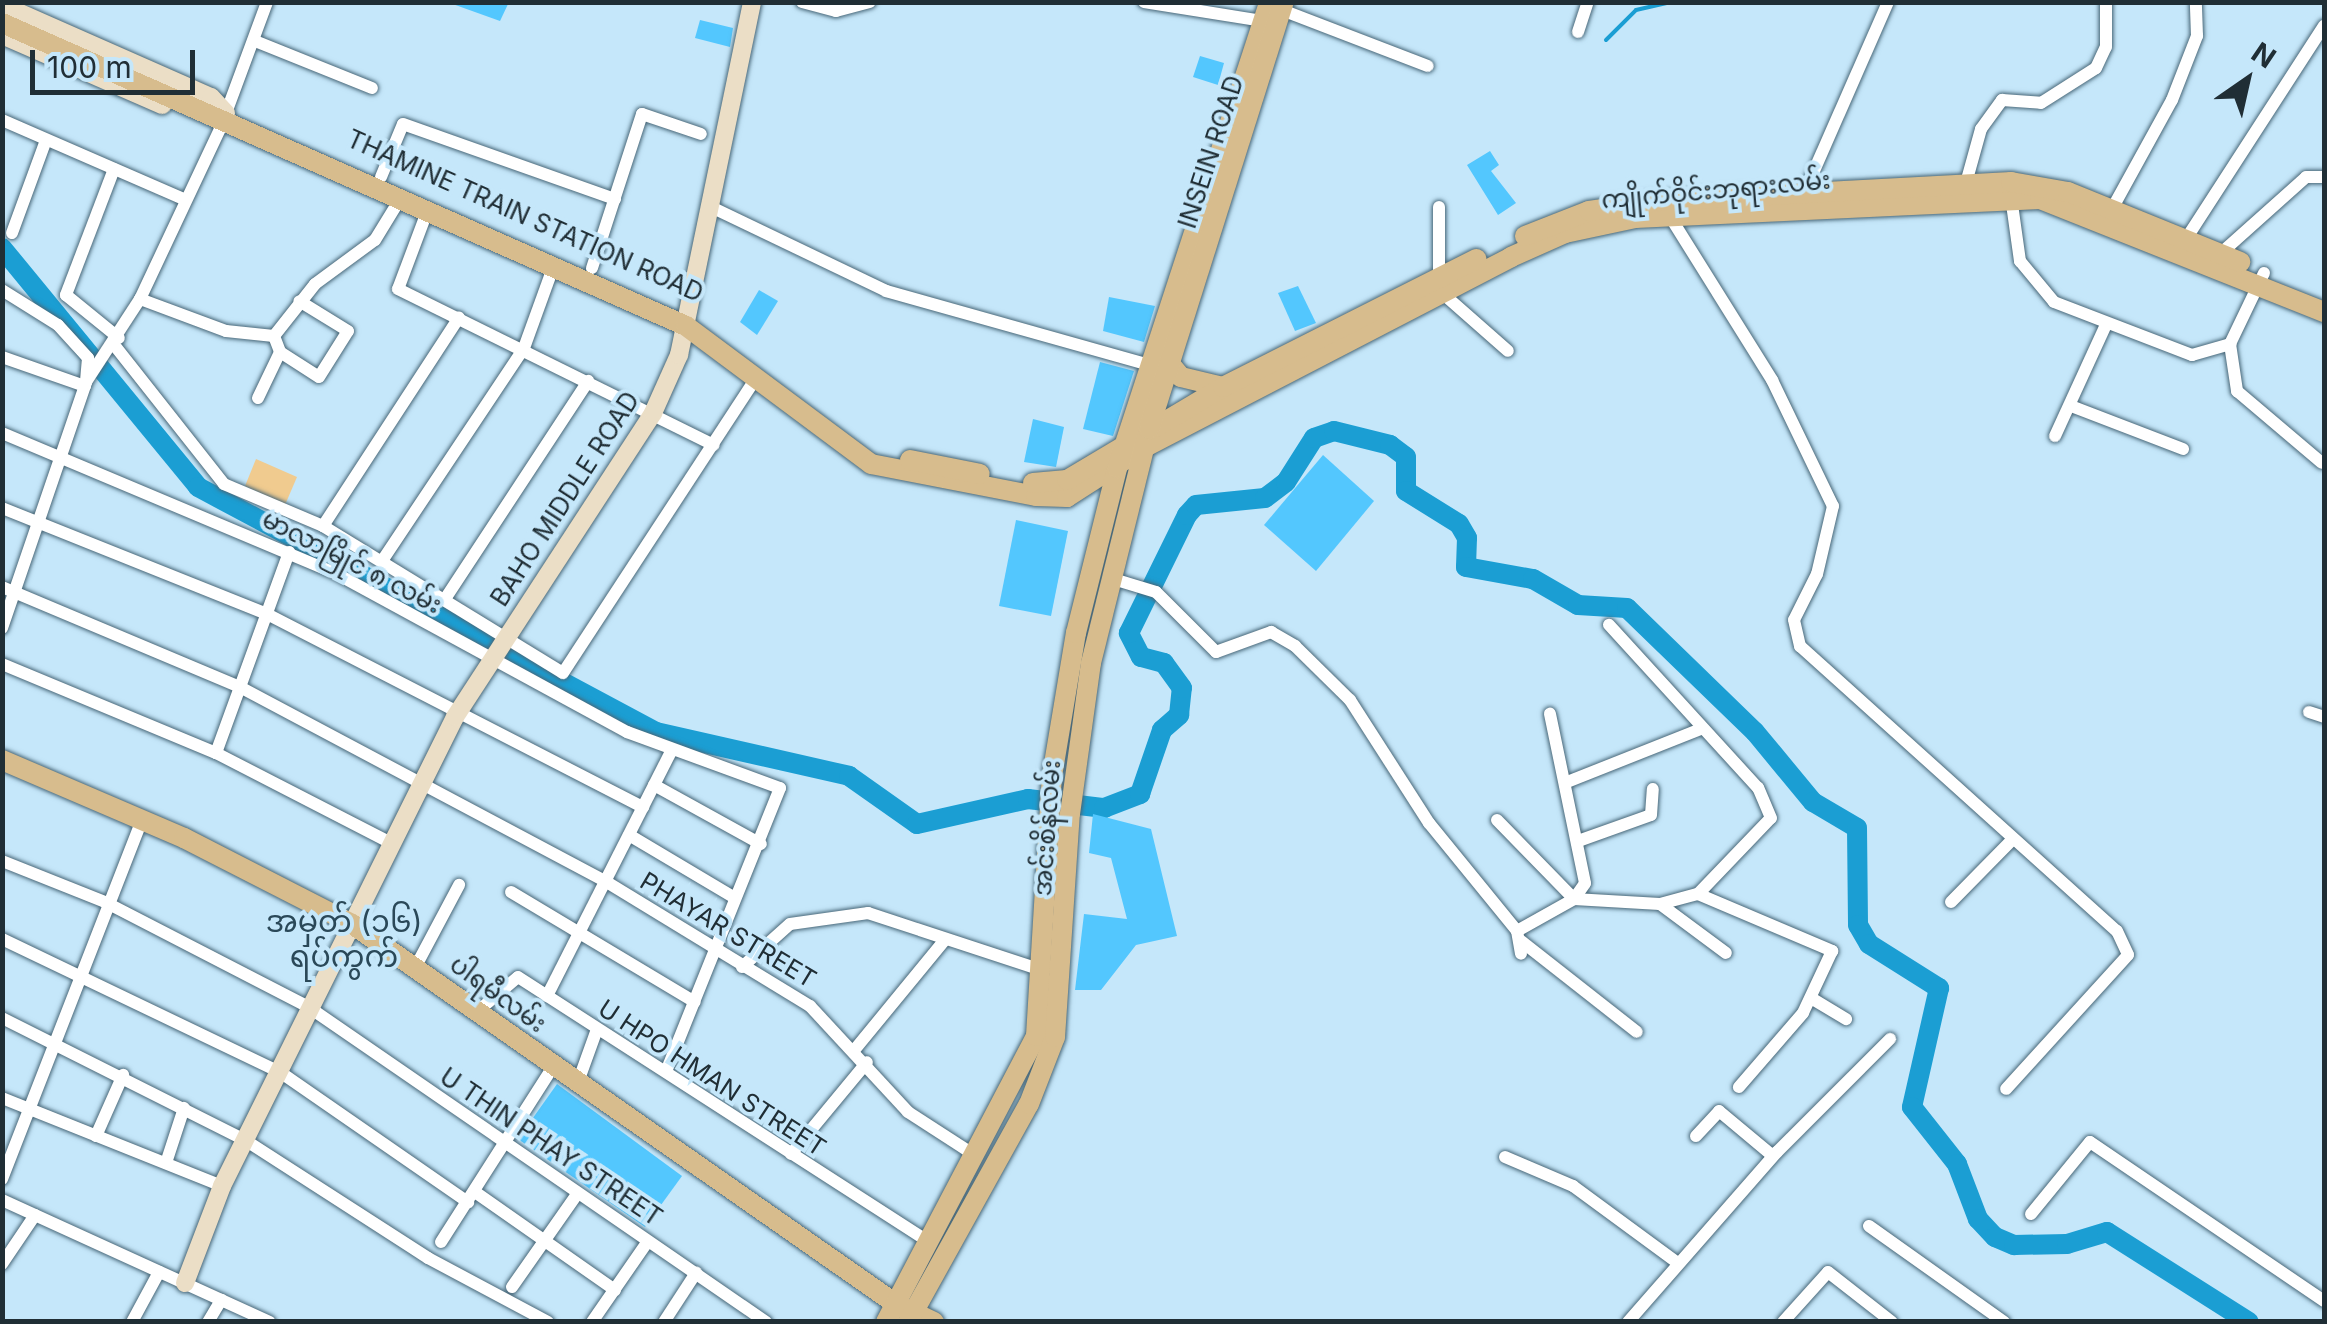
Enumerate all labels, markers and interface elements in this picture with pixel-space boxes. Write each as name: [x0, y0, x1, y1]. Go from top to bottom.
scale bar: [35, 30, 200, 92]
north arrow: [2197, 30, 2297, 130]
text: N: [2245, 35, 2282, 75]
text: 100 m: [47, 49, 132, 85]
street label: INSEIN ROAD: [1172, 72, 1250, 232]
street label: THAMINE TRAIN STATION ROAD: [342, 124, 708, 308]
street label: ကျိုက်ဝိုင်းဘုရားလမ်း: [1600, 165, 1832, 215]
street label: BAHO MIDDLE ROAD: [484, 386, 646, 612]
street label: မာလာမြိုင် ၈ လမ်း: [257, 504, 447, 620]
street label: အင်းစိန်လမ်း: [1027, 759, 1067, 897]
street label: PHAYAR STREET: [635, 866, 821, 994]
district label: အမှတ် (၁၆) ရပ်ကွက်: [266, 903, 422, 974]
street label: ပါရမီလမ်း: [444, 949, 552, 1039]
street label: U HPO HMAN STREET: [593, 993, 831, 1163]
street label: U THIN PHAY STREET: [434, 1061, 668, 1233]

